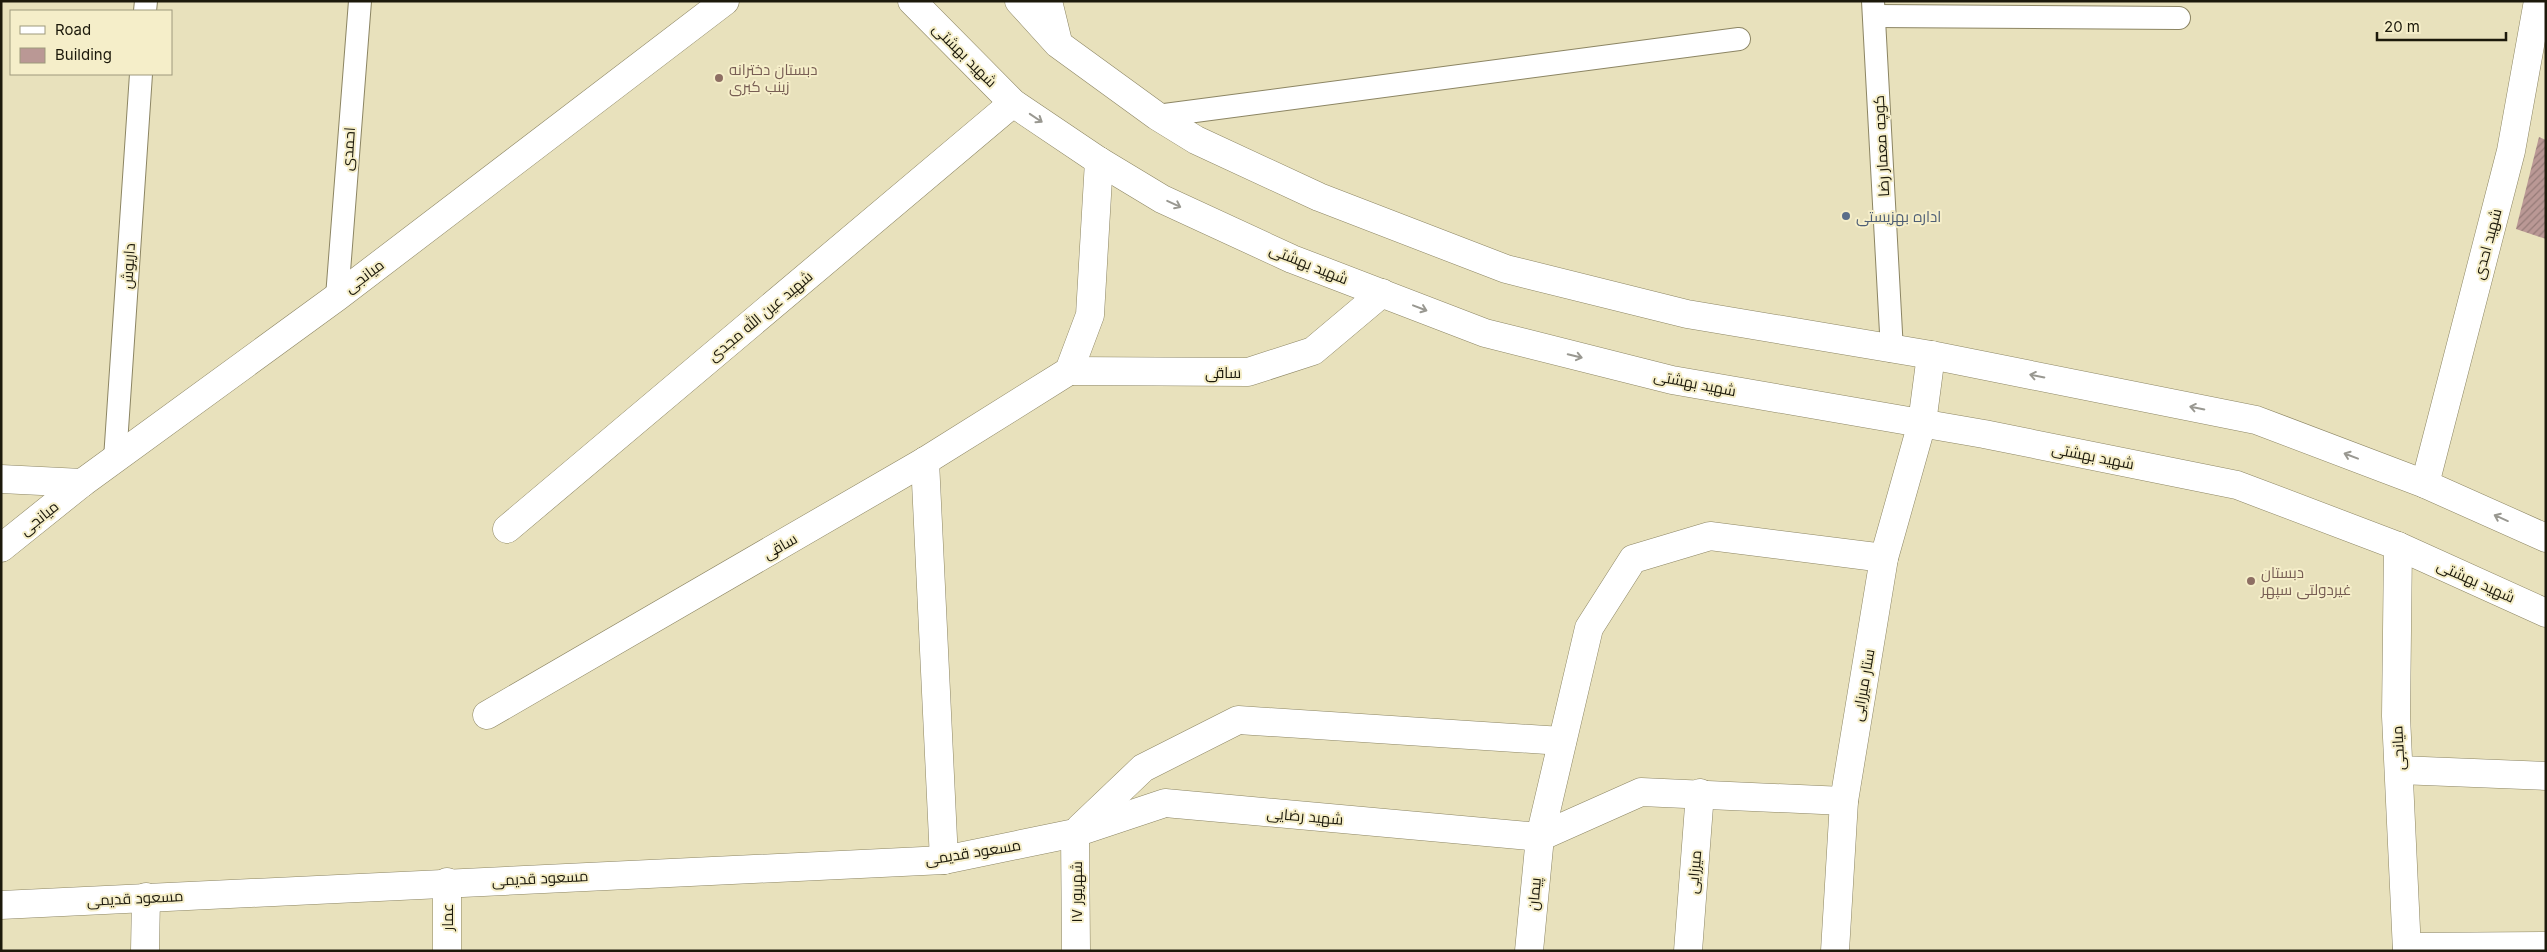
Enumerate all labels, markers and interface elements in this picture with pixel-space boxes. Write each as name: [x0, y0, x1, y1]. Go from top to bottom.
legend: [10, 10, 172, 75]
scale bar: [2377, 10, 2506, 42]
text: 20 m: [2384, 17, 2420, 36]
street label: شهید بهشتی: [928, 19, 1001, 92]
text: Road: [55, 20, 91, 39]
text: Building: [55, 45, 112, 64]
place label: دبستان دخترانه زینب کبری: [729, 60, 817, 97]
marker: دبستان دخترانه زینب کبری: [713, 72, 725, 84]
street label: کوچه معمار رضا: [1869, 95, 1894, 197]
one-way arrow: [1029, 113, 1043, 124]
street label: احمدی: [337, 126, 360, 172]
one-way arrow: [1166, 200, 1181, 209]
street label: شهید احدی: [2468, 206, 2507, 282]
place label: اداره بهزیستی: [1856, 207, 1941, 227]
marker: اداره بهزیستی: [1840, 210, 1852, 222]
street label: شهید بهشتی: [1266, 240, 1351, 289]
street label: داریوش: [117, 242, 140, 290]
street label: میانجی: [340, 255, 388, 298]
street label: شهید عین الله مجدی: [704, 267, 817, 366]
one-way arrow: [1412, 304, 1427, 313]
one-way arrow: [1567, 351, 1583, 361]
street label: ساقی: [1205, 363, 1241, 383]
street label: شهید بهشتی: [1652, 366, 1738, 401]
one-way arrow: [2030, 371, 2046, 381]
one-way arrow: [2189, 403, 2205, 412]
street label: شهید بهشتی: [2050, 439, 2136, 474]
one-way arrow: [2344, 451, 2359, 460]
street label: میانجی: [16, 497, 63, 540]
one-way arrow: [2494, 513, 2509, 523]
street label: ساقی: [760, 529, 801, 564]
street label: شهید بهشتی: [2434, 555, 2518, 608]
place label: دبستان غیردولتی سپهر: [2260, 563, 2351, 600]
marker: دبستان غیردولتی سپهر: [2245, 575, 2257, 587]
street label: ستار میرزایی: [1847, 647, 1880, 723]
street label: میانجی: [2387, 725, 2410, 771]
street label: شهید رضایی: [1266, 803, 1344, 830]
street label: مسعود قدیمی: [924, 835, 1022, 870]
street label: میرزایی: [1683, 849, 1706, 895]
street label: ۱۷ شهریور: [1067, 861, 1087, 923]
street label: مسعود قدیمی: [491, 866, 589, 891]
street label: پیمان: [1523, 877, 1546, 911]
street label: مسعود قدیمی: [86, 886, 184, 911]
street label: عمار: [438, 903, 457, 932]

